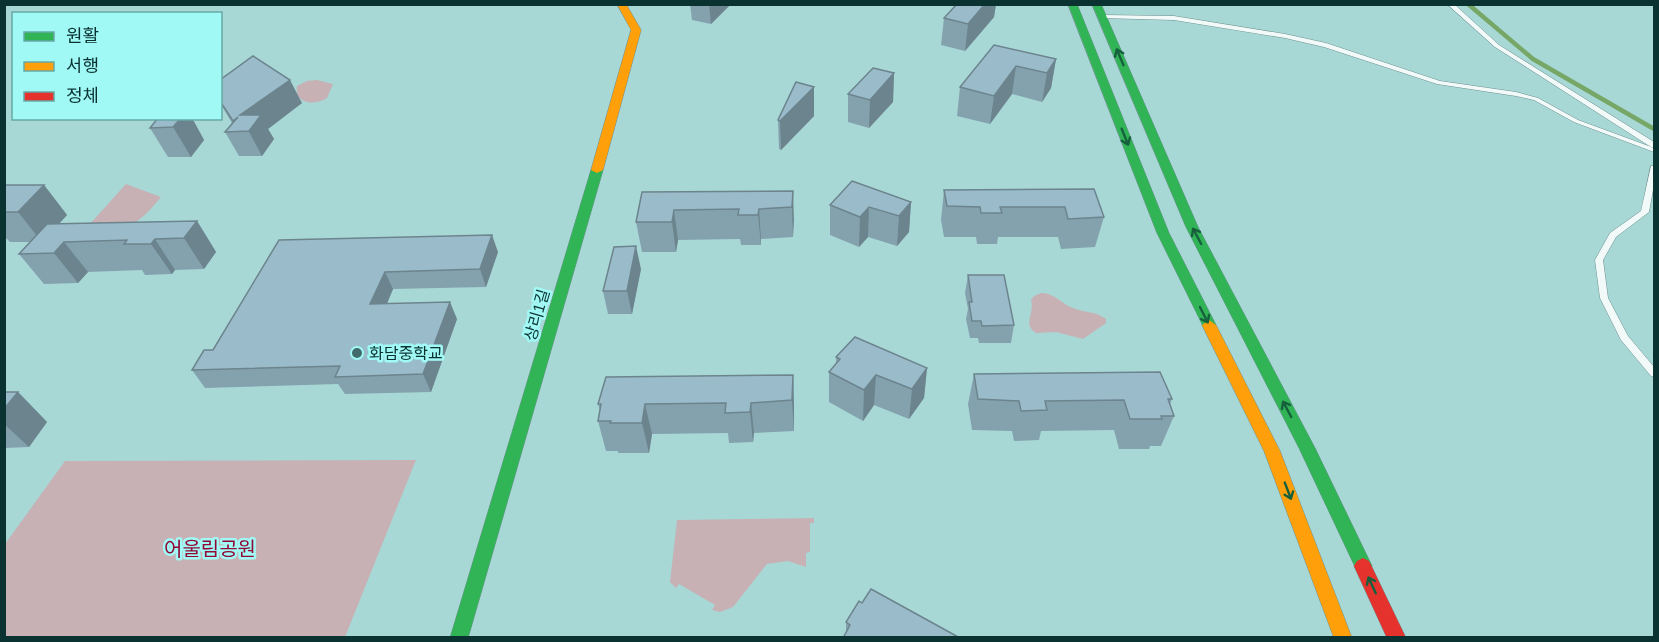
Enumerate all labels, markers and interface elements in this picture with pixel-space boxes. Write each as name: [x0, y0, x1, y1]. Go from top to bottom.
legend: [12, 12, 222, 120]
text: 원활: [66, 26, 99, 46]
one-way arrow: [1114, 49, 1125, 67]
text: 서행: [66, 56, 99, 76]
text: 정체: [66, 86, 99, 106]
one-way arrow: [1120, 127, 1131, 146]
one-way arrow: [1191, 228, 1202, 246]
street label: 상리1길: [522, 287, 552, 343]
one-way arrow: [1199, 305, 1210, 323]
place label: 화담중학교: [369, 345, 443, 362]
marker: 화담중학교: [350, 346, 364, 360]
one-way arrow: [1281, 401, 1292, 419]
one-way arrow: [1283, 481, 1294, 500]
park label: 어울림공원: [164, 538, 256, 560]
one-way arrow: [1366, 576, 1378, 594]

